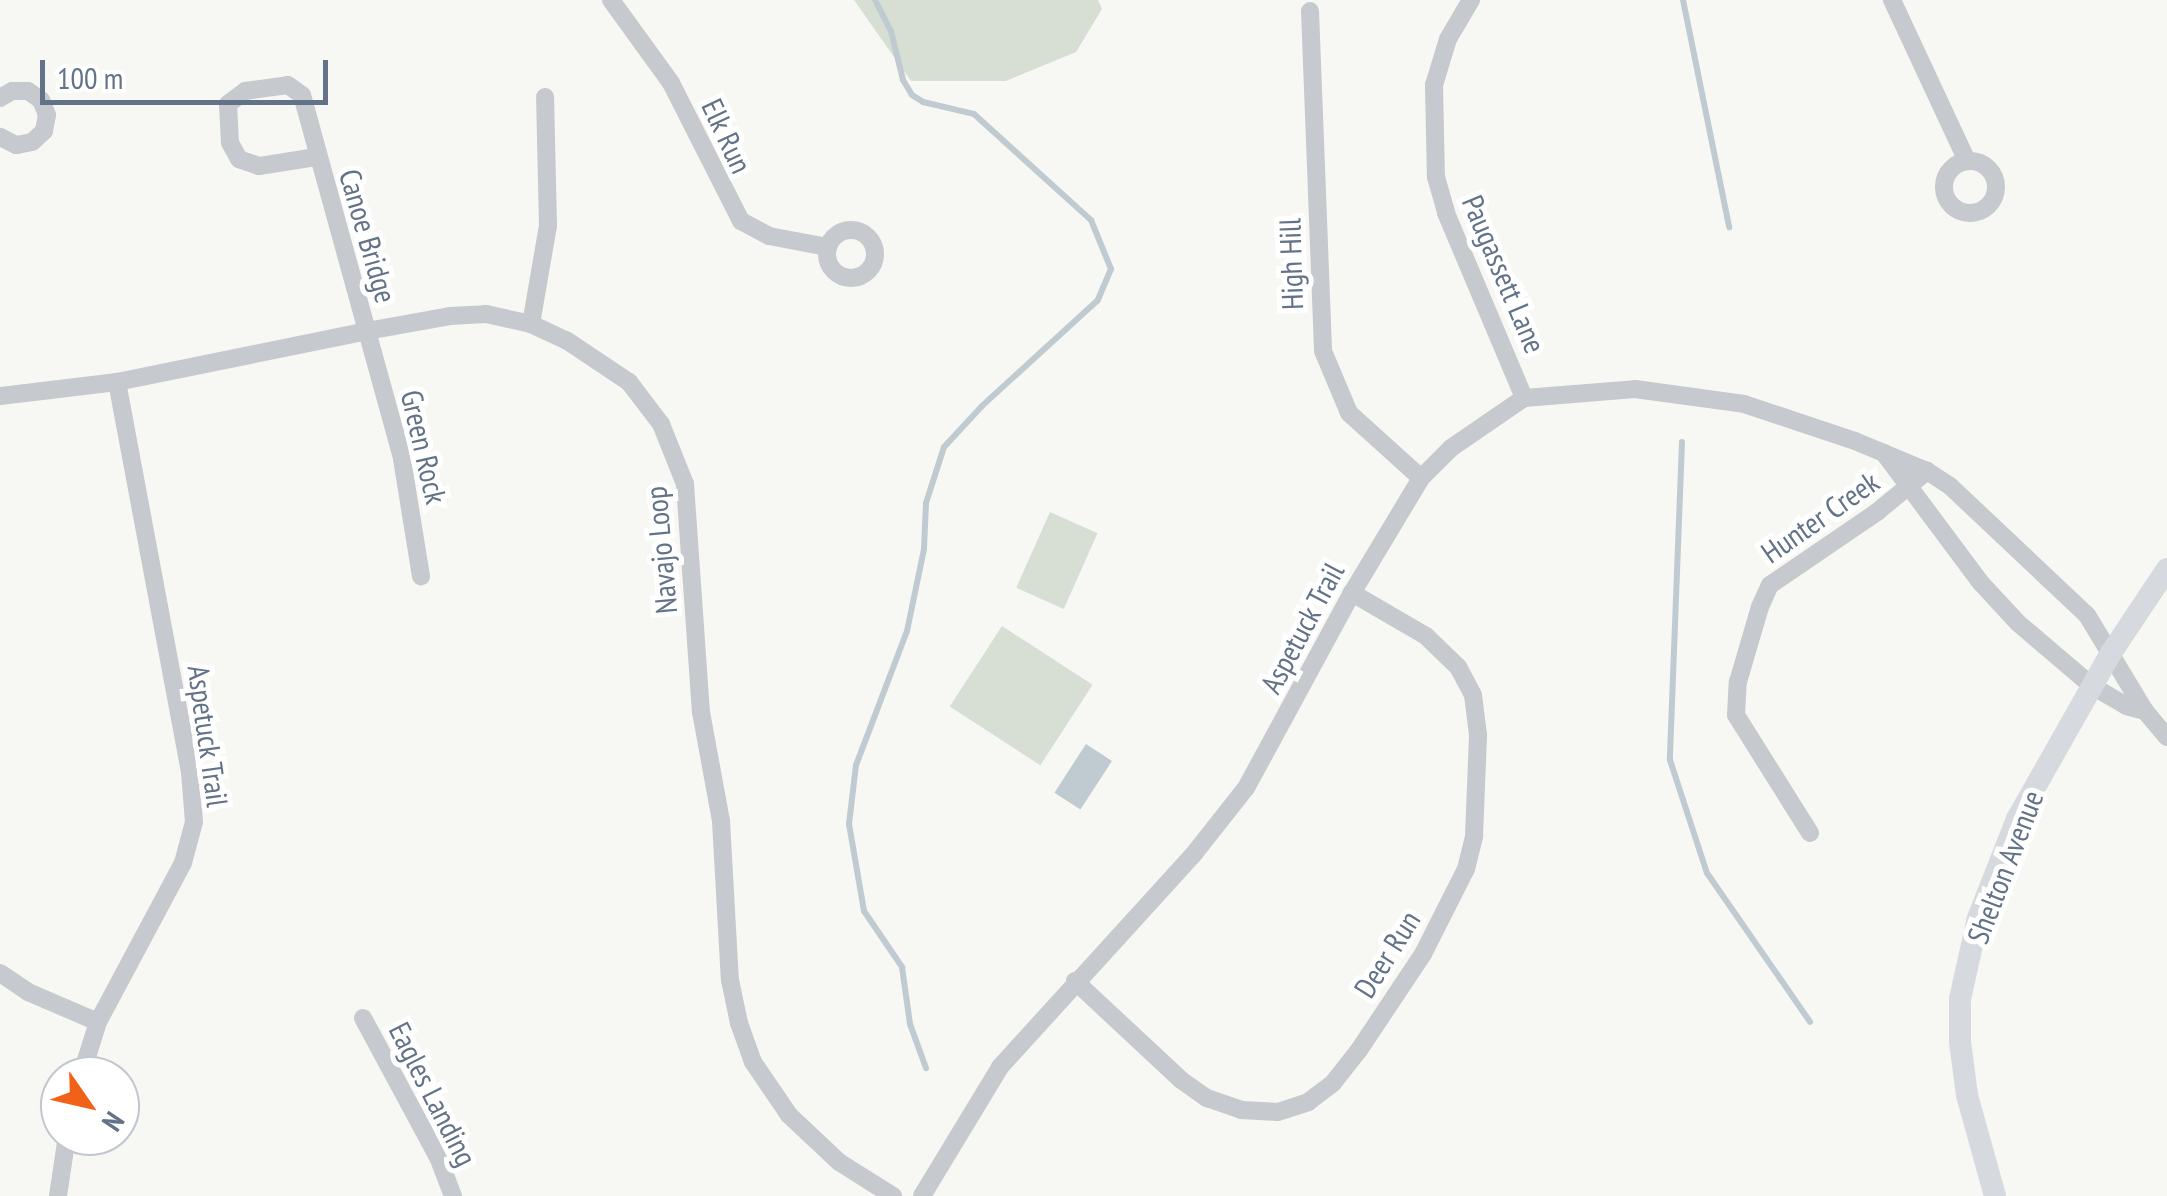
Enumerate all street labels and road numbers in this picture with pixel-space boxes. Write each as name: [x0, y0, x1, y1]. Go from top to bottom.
street label: Elk Run: [694, 93, 760, 179]
street label: Canoe Bridge: [332, 165, 404, 307]
street label: Paugassett Lane: [1455, 190, 1553, 358]
street label: High Hill: [1271, 218, 1311, 310]
street label: Green Rock: [393, 387, 455, 507]
street label: Hunter Creek: [1754, 464, 1886, 570]
street label: Navajo Loop: [638, 485, 684, 615]
street label: Aspetuck Trail: [1252, 556, 1352, 700]
street label: Aspetuck Trail: [180, 662, 236, 810]
street label: Shelton Avenue: [1959, 785, 2051, 949]
street label: Deer Run: [1346, 904, 1428, 1004]
street label: Eagles Landing: [381, 1016, 485, 1172]

